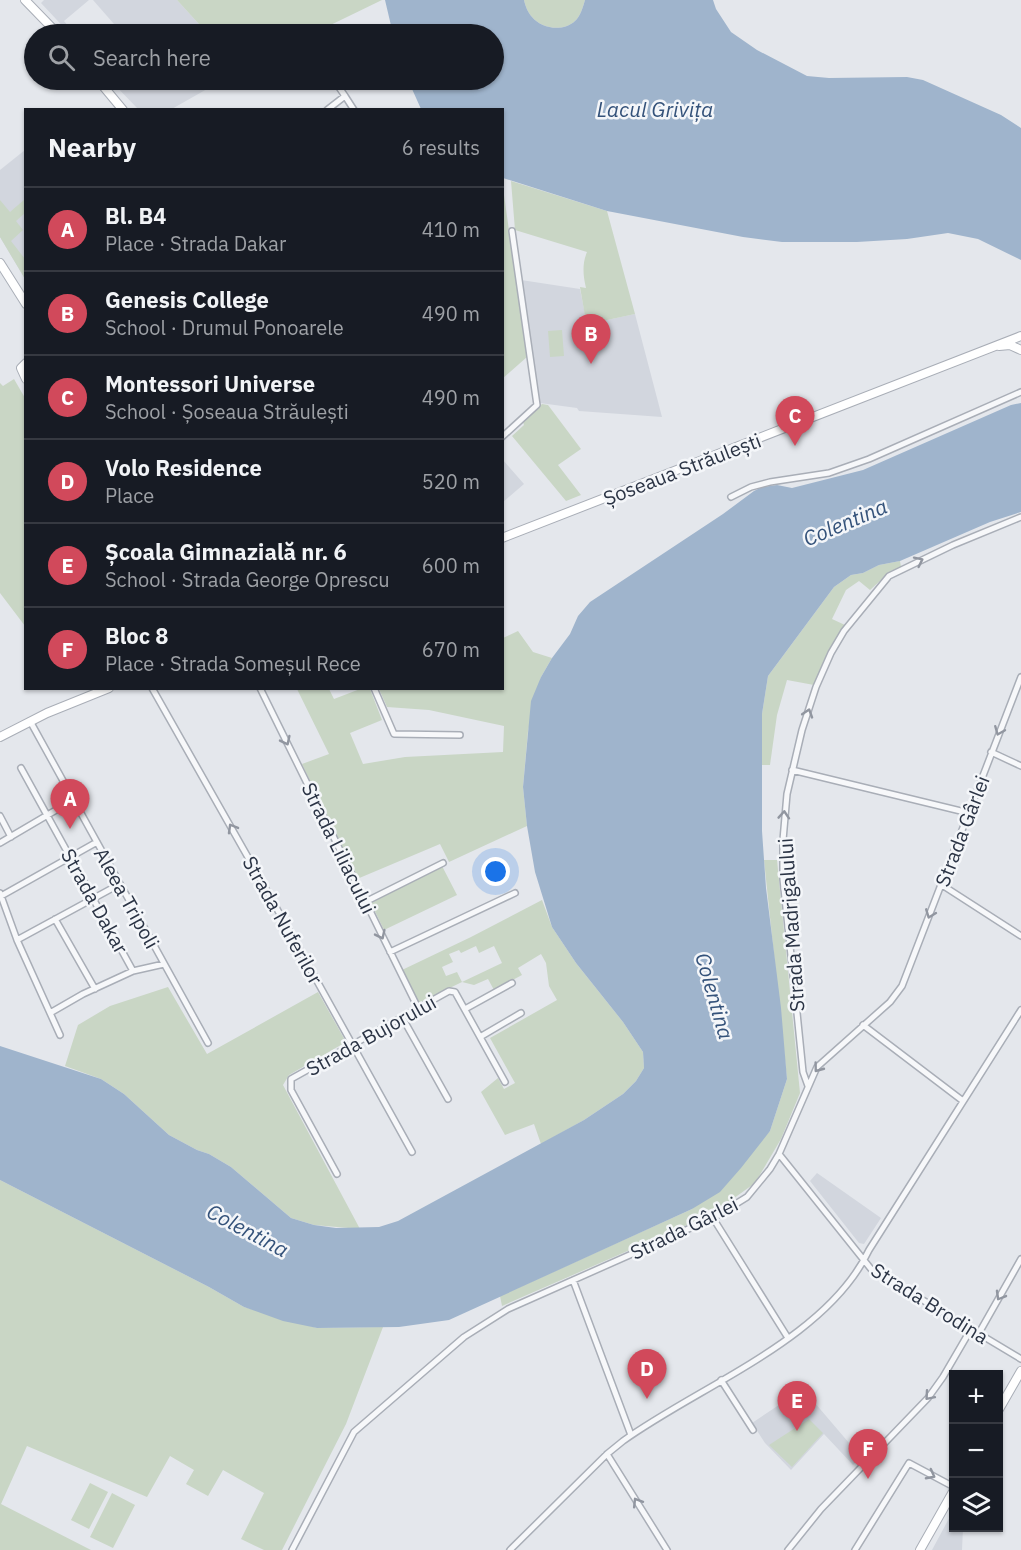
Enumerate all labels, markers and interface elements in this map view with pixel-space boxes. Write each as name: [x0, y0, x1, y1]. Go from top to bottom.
search box: [24, 24, 504, 90]
icon: search: [45, 41, 78, 74]
text: Search here: [93, 43, 211, 72]
water label: Lacul Grivița: [597, 95, 713, 123]
text: Nearby: [48, 130, 136, 164]
text: 6 results: [402, 134, 480, 161]
text: Bl. B4: [105, 201, 166, 230]
text: A: [61, 216, 74, 243]
text: 410 m: [422, 216, 480, 243]
text: Place · Strada Dakar: [105, 230, 286, 257]
text: Genesis College: [105, 285, 269, 314]
text: B: [61, 300, 74, 327]
text: 490 m: [422, 300, 480, 327]
text: School · Drumul Ponoarele: [105, 314, 344, 341]
pin: B: [572, 314, 610, 364]
text: Montessori Universe: [105, 369, 315, 398]
text: C: [61, 384, 74, 411]
text: 490 m: [422, 384, 480, 411]
pin: C: [776, 396, 814, 446]
text: School · Șoseaua Străulești: [105, 398, 349, 425]
street label: Șoseaua Străulești: [599, 426, 765, 512]
text: Volo Residence: [105, 453, 262, 482]
text: D: [61, 468, 74, 495]
text: 520 m: [422, 468, 480, 495]
text: Place: [105, 482, 154, 509]
water label: Colentina: [799, 492, 891, 552]
text: Școala Gimnazială nr. 6: [105, 537, 347, 566]
text: E: [61, 552, 74, 579]
text: 600 m: [422, 552, 480, 579]
one-way arrow: [913, 557, 924, 568]
text: School · Strada George Oprescu: [105, 566, 390, 593]
text: Bloc 8: [105, 621, 169, 650]
text: F: [62, 636, 73, 663]
text: 670 m: [422, 636, 480, 663]
text: Place · Strada Someșul Rece: [105, 650, 361, 677]
one-way arrow: [800, 708, 813, 719]
one-way arrow: [994, 726, 1007, 736]
one-way arrow: [278, 735, 290, 746]
street label: Strada Gârlei: [928, 772, 996, 890]
street label: Strada Liliacului: [296, 778, 382, 918]
pin: A: [50, 780, 90, 829]
one-way arrow: [777, 811, 790, 820]
one-way arrow: [228, 824, 239, 834]
street label: Strada Madrigalului: [771, 837, 811, 1013]
street label: Aleea Tripoli: [88, 843, 166, 953]
street label: Strada Dakar: [55, 844, 135, 958]
street label: Strada Nuferilor: [237, 851, 329, 989]
your location: [481, 857, 510, 886]
one-way arrow: [925, 907, 937, 918]
one-way arrow: [374, 928, 386, 939]
water label: Colentina: [689, 950, 741, 1042]
street label: Strada Bujorului: [301, 988, 441, 1082]
one-way arrow: [815, 1061, 826, 1072]
street label: Strada Gârlei: [626, 1190, 742, 1266]
water label: Colentina: [202, 1197, 294, 1263]
street label: Strada Brodina: [866, 1256, 994, 1350]
one-way arrow: [996, 1290, 1007, 1300]
pin: D: [628, 1350, 666, 1399]
map controls: [949, 1370, 1003, 1532]
button: +: [949, 1370, 1003, 1424]
pin: E: [778, 1382, 816, 1431]
one-way arrow: [925, 1389, 936, 1400]
button: −: [949, 1424, 1003, 1478]
pin: F: [848, 1430, 888, 1479]
one-way arrow: [925, 1468, 935, 1479]
button: layers: [949, 1478, 1003, 1532]
one-way arrow: [633, 1498, 645, 1508]

